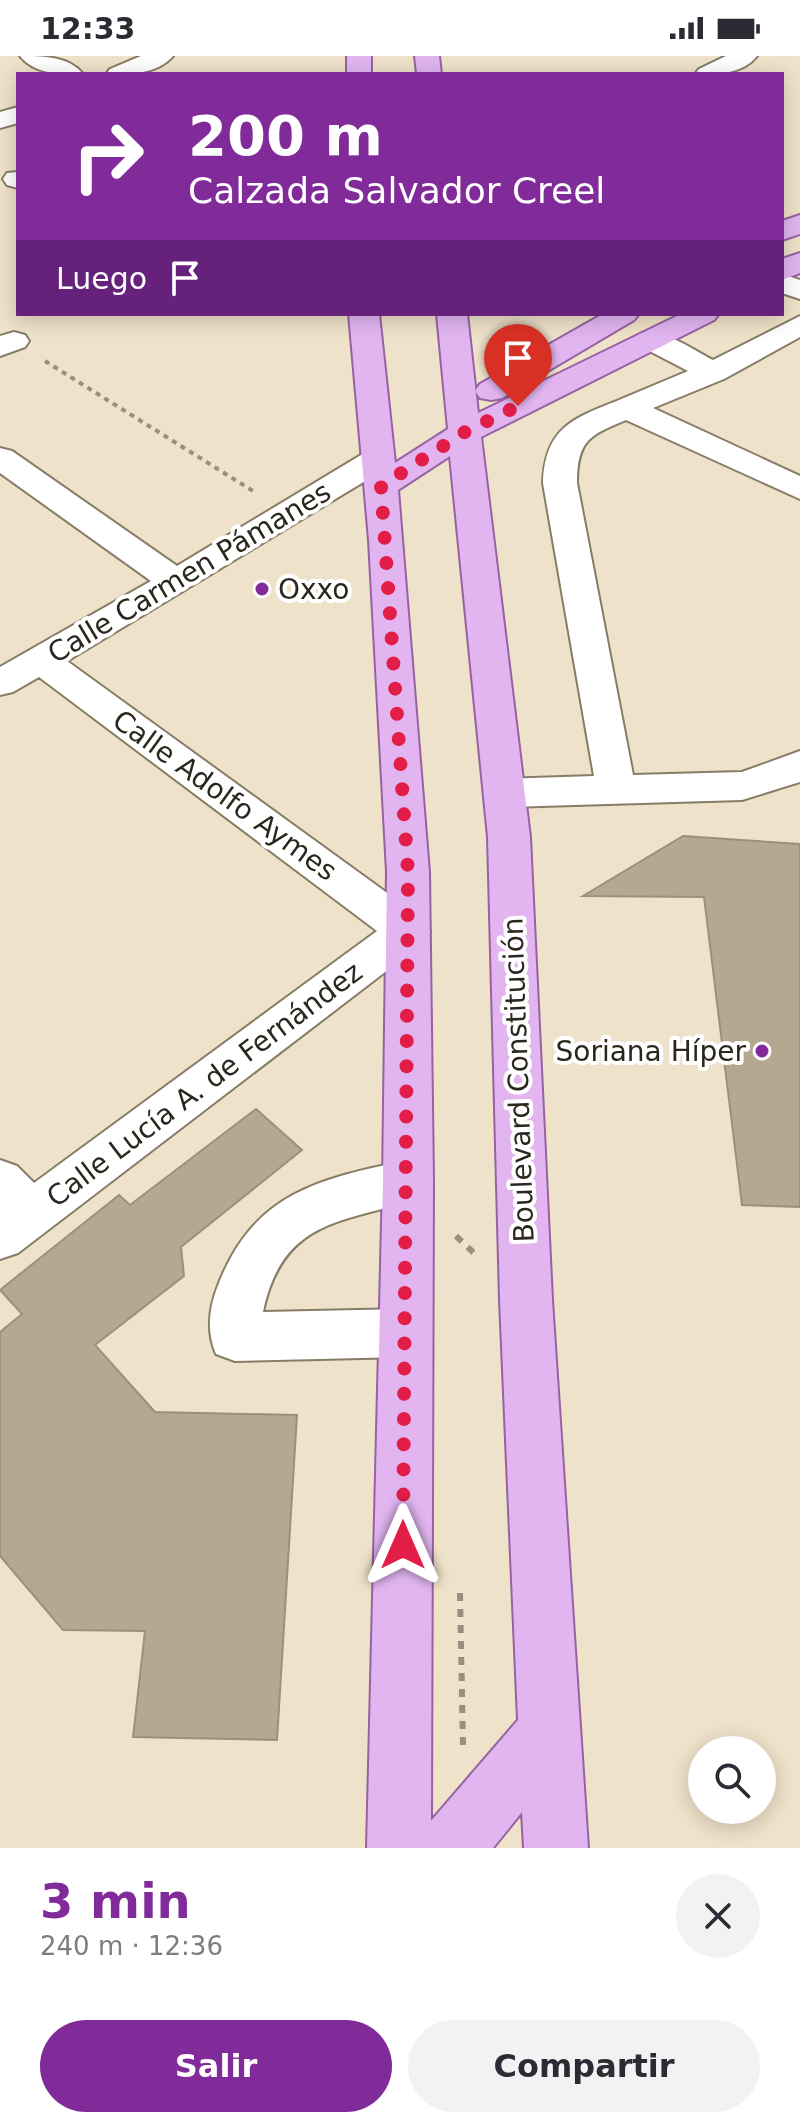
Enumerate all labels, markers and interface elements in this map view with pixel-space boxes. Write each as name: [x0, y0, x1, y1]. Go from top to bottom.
text: 12:33: [40, 11, 136, 46]
text: 200 m: [188, 103, 383, 168]
icon: right: [56, 104, 160, 208]
text: Calzada Salvador Creel: [188, 170, 605, 211]
icon: arrive: [163, 256, 207, 300]
text: Luego: [56, 261, 147, 296]
pin: [484, 324, 552, 406]
icon: arrive: [496, 336, 540, 380]
street label: Calle Carmen Pámanes: [42, 475, 337, 670]
place label: Oxxo: [278, 573, 349, 606]
marker: Oxxo: [253, 580, 271, 598]
street label: Calle Adolfo Aymes: [106, 703, 343, 888]
street label: Boulevard Constitución: [496, 917, 541, 1243]
street label: Calle Lucía A. de Fernández: [40, 955, 368, 1214]
place label: Soriana Híper: [555, 1035, 746, 1068]
marker: Soriana Híper: [753, 1042, 771, 1060]
position arrow: [361, 1503, 445, 1587]
map controls: [688, 1736, 776, 1824]
button: search: [688, 1736, 776, 1824]
text: 3 min: [40, 1873, 191, 1929]
button: close: [676, 1874, 760, 1958]
text: 240 m · 12:36: [40, 1931, 223, 1961]
button: Salir: [40, 2020, 392, 2112]
button: Compartir: [408, 2020, 760, 2112]

